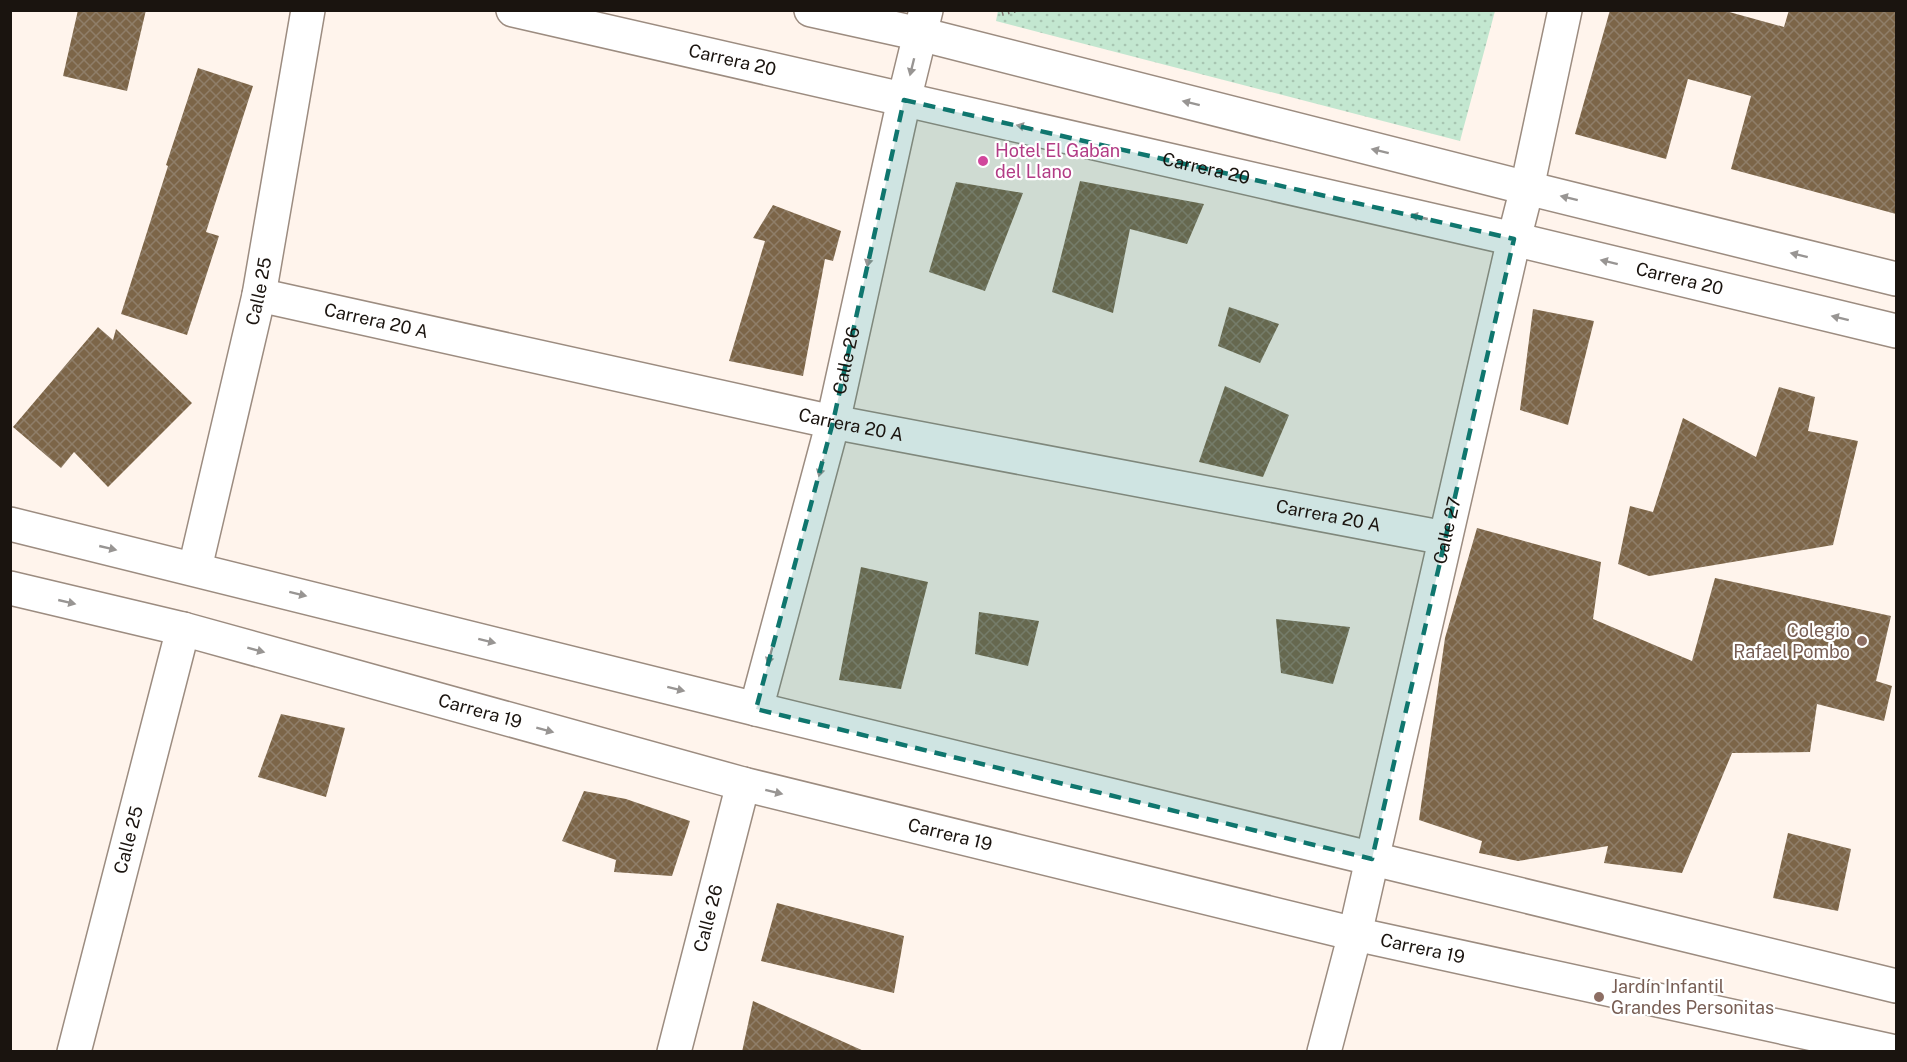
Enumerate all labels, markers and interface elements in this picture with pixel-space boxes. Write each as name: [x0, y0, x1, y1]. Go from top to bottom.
street label: Carrera 20: [687, 40, 778, 80]
one-way arrow: [906, 58, 916, 76]
one-way arrow: [1181, 98, 1199, 107]
one-way arrow: [1015, 122, 1034, 131]
place label: Hotel El Gaban del Llano: [995, 140, 1120, 182]
one-way arrow: [1370, 145, 1389, 155]
street label: Carrera 20: [1160, 148, 1252, 188]
marker: Hotel El Gaban del Llano: [976, 154, 990, 168]
one-way arrow: [1560, 193, 1578, 203]
one-way arrow: [1410, 212, 1429, 222]
one-way arrow: [864, 248, 873, 267]
one-way arrow: [1790, 249, 1808, 259]
street label: Calle 25: [241, 255, 275, 327]
one-way arrow: [1600, 256, 1618, 266]
street label: Carrera 20: [1634, 258, 1725, 299]
street label: Carrera 20 A: [322, 299, 431, 342]
one-way arrow: [1830, 312, 1849, 322]
street label: Calle 26: [828, 325, 864, 396]
street label: Carrera 20 A: [797, 404, 905, 445]
one-way arrow: [815, 459, 825, 477]
street label: Carrera 20 A: [1274, 495, 1383, 536]
street label: Calle 27: [1429, 495, 1465, 566]
one-way arrow: [99, 543, 117, 553]
one-way arrow: [288, 590, 307, 600]
one-way arrow: [58, 597, 77, 607]
place label: Colegio Rafael Pombo: [1733, 620, 1850, 662]
marker: Colegio Rafael Pombo: [1855, 634, 1869, 648]
one-way arrow: [478, 637, 496, 647]
one-way arrow: [247, 645, 265, 655]
one-way arrow: [765, 647, 775, 666]
one-way arrow: [667, 684, 685, 694]
street label: Carrera 19: [436, 689, 524, 732]
one-way arrow: [536, 725, 555, 735]
one-way arrow: [765, 787, 783, 797]
street label: Calle 25: [109, 804, 147, 876]
street label: Carrera 19: [906, 814, 994, 855]
street label: Calle 26: [689, 882, 727, 954]
street label: Carrera 19: [1378, 929, 1467, 968]
place label: Jardín Infantil Grandes Personitas: [1611, 976, 1774, 1018]
marker: Jardín Infantil Grandes Personitas: [1592, 990, 1606, 1004]

